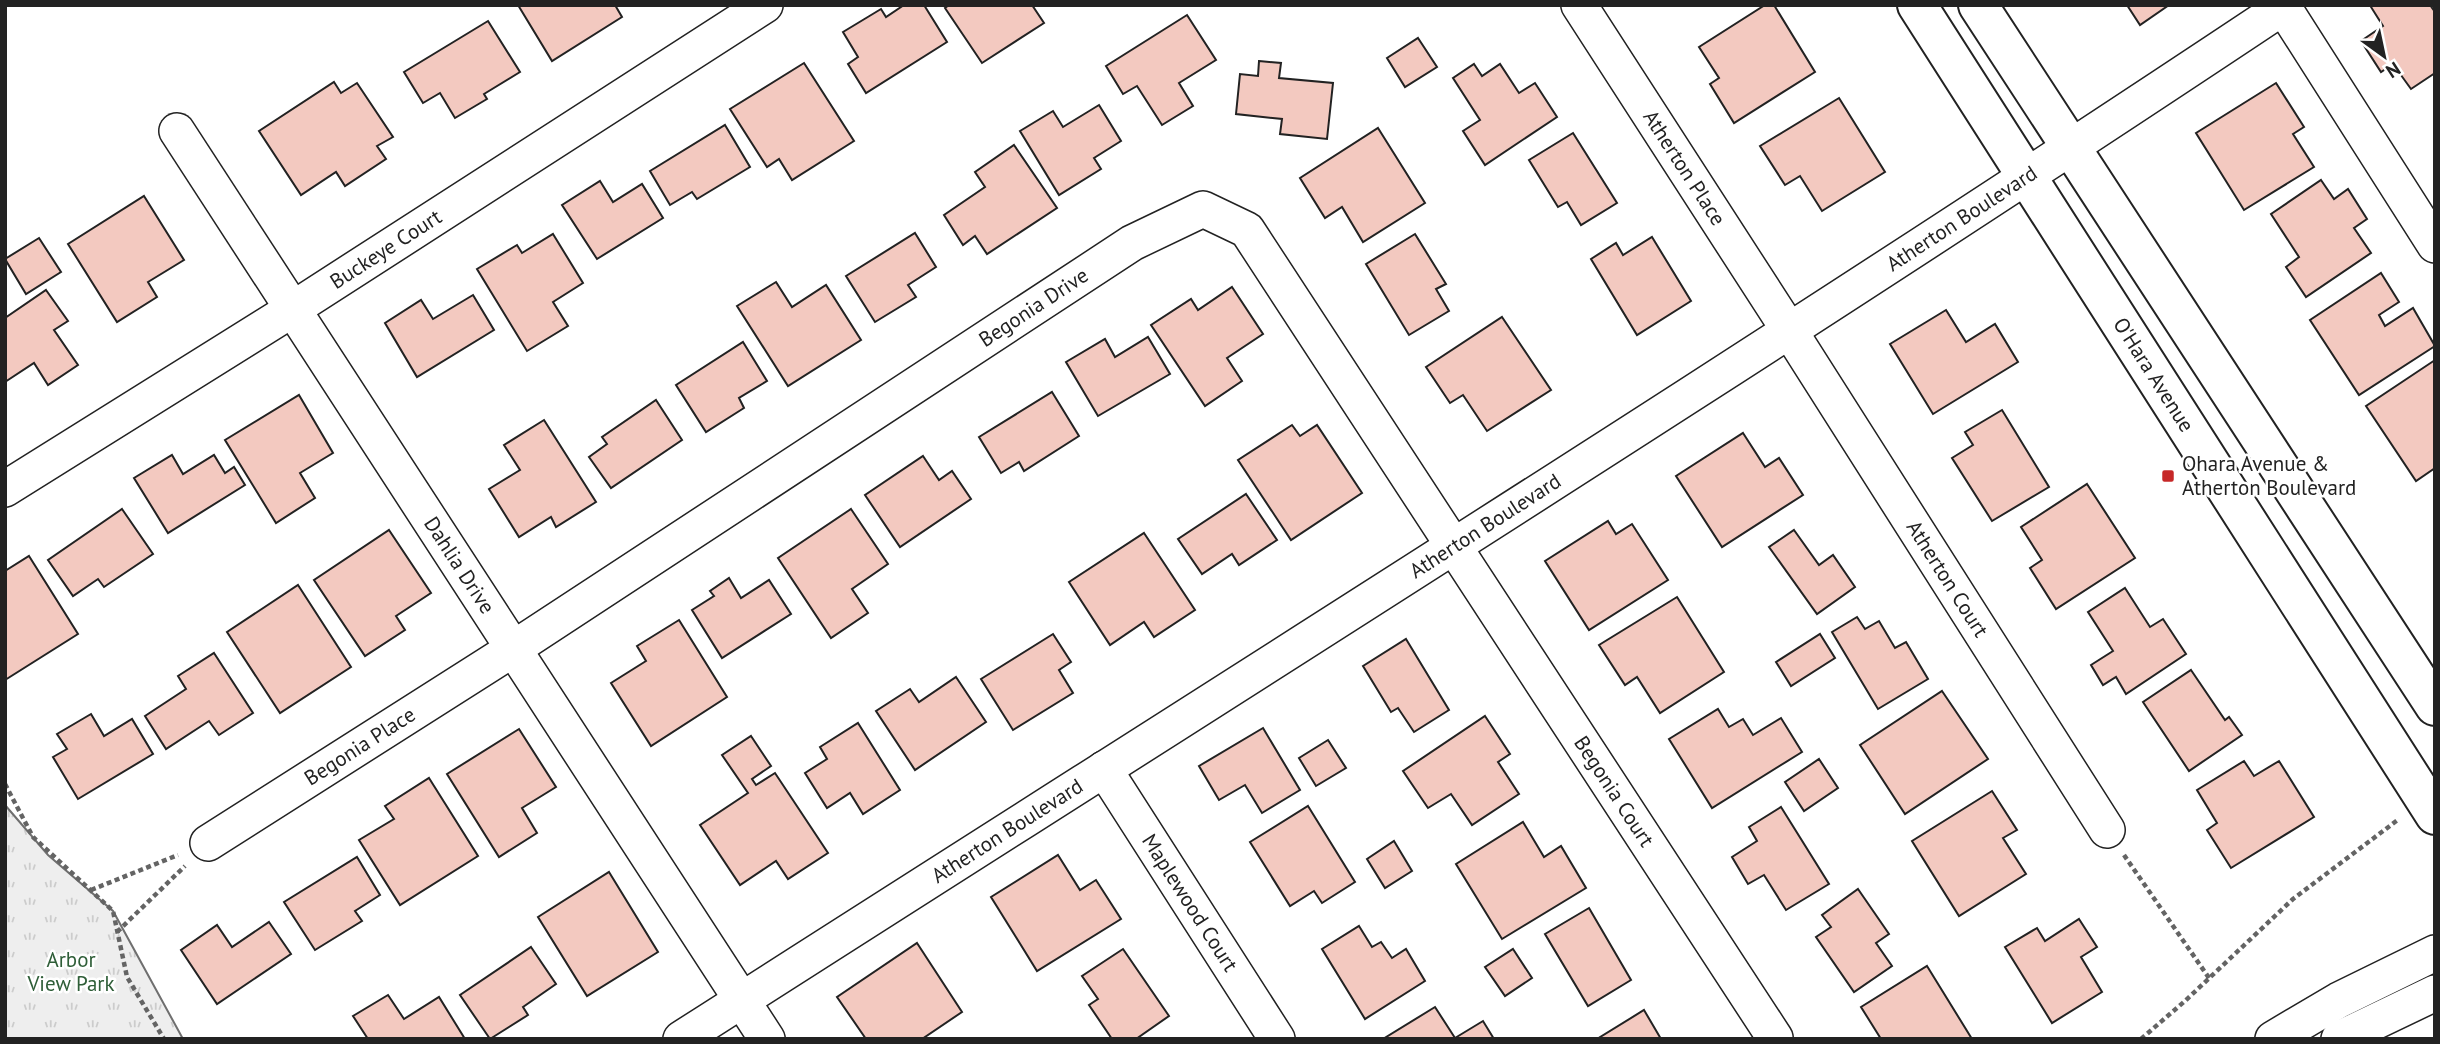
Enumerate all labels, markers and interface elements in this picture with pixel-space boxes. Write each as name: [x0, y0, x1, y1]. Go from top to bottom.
north arrow: [2349, 21, 2419, 91]
text: N: [2381, 57, 2405, 84]
street label: Atherton Place: [1637, 105, 1732, 231]
street label: Atherton Boulevard: [1881, 159, 2042, 277]
street label: Buckeye Court: [325, 203, 447, 295]
street label: Begonia Drive: [973, 261, 1093, 353]
street label: O'Hara Avenue: [2107, 312, 2201, 437]
place label: Ohara Avenue & Atherton Boulevard: [2182, 450, 2356, 501]
street label: Atherton Boulevard: [1404, 467, 1566, 584]
marker: Ohara Avenue & Atherton Boulevard: [2160, 468, 2176, 484]
street label: Dahlia Drive: [418, 511, 501, 619]
street label: Atherton Court: [1901, 515, 1995, 642]
street label: Begonia Place: [299, 701, 420, 791]
street label: Begonia Court: [1568, 731, 1660, 852]
street label: Atherton Boulevard: [926, 772, 1088, 889]
street label: Maplewood Court: [1136, 829, 1244, 977]
park label: Arbor View Park: [26, 946, 115, 997]

